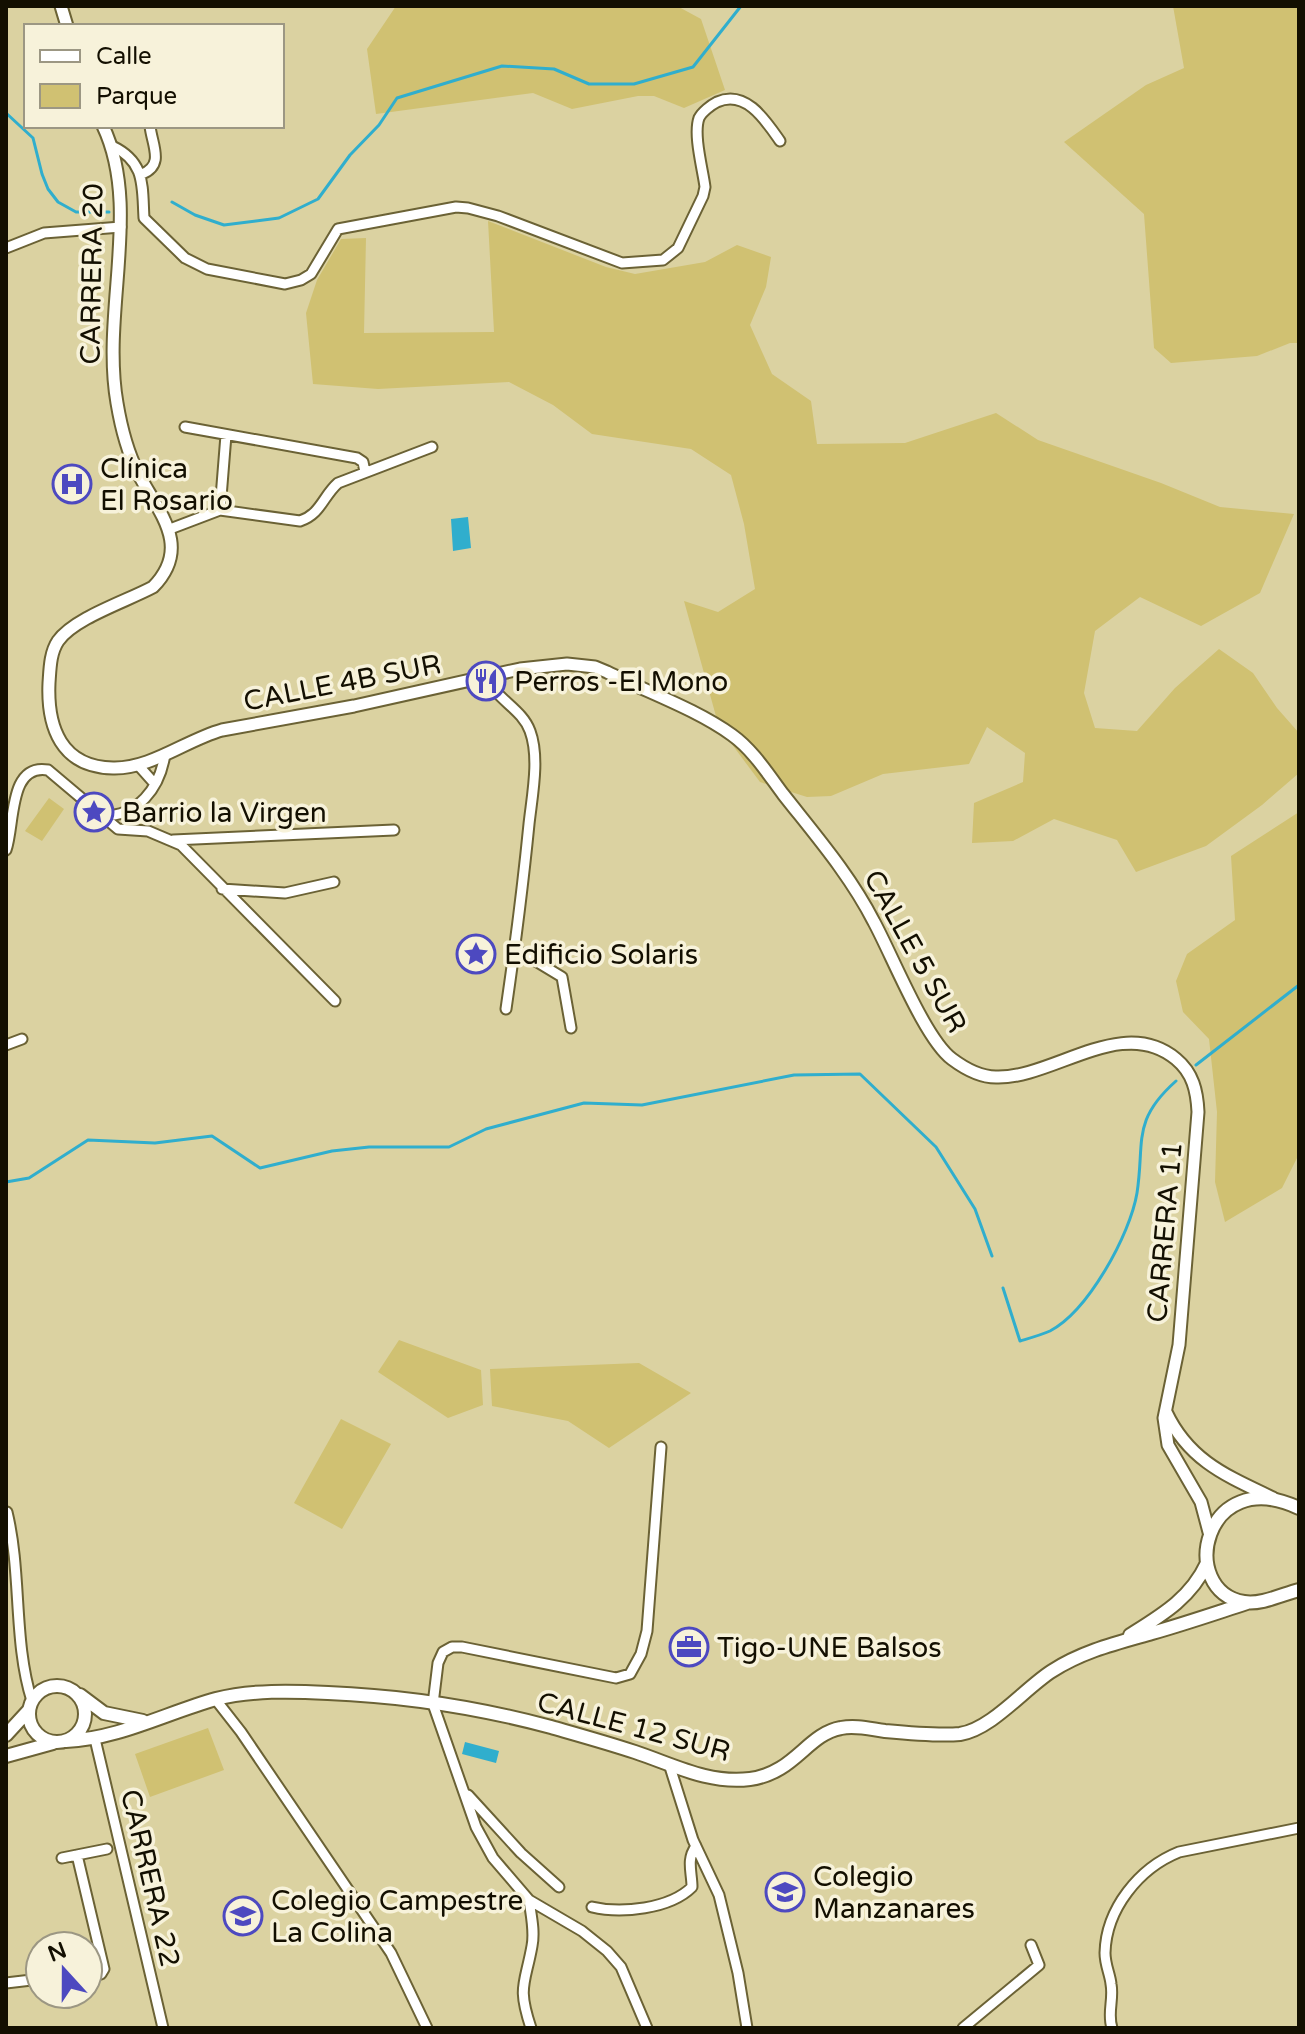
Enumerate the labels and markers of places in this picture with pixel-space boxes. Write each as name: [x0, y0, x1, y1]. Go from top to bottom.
place label: Clínica El Rosario: [100, 452, 233, 518]
hospital icon: Clínica El Rosario: [51, 463, 93, 505]
restaurant icon: Perros -El Mono: [465, 660, 507, 702]
place label: Perros -El Mono: [514, 665, 728, 699]
place icon: Barrio la Virgen: [73, 791, 115, 833]
place label: Barrio la Virgen: [122, 796, 327, 830]
place icon: Edificio Solaris: [455, 933, 497, 975]
place label: Edificio Solaris: [504, 938, 698, 972]
office icon: Tigo-UNE Balsos: [668, 1626, 710, 1668]
place label: Tigo-UNE Balsos: [717, 1631, 942, 1665]
place label: Colegio Manzanares: [813, 1860, 975, 1926]
school or university icon: Colegio Manzanares: [764, 1871, 806, 1913]
place label: Colegio Campestre La Colina: [271, 1884, 523, 1950]
school or university icon: Colegio Campestre La Colina: [222, 1895, 264, 1937]

